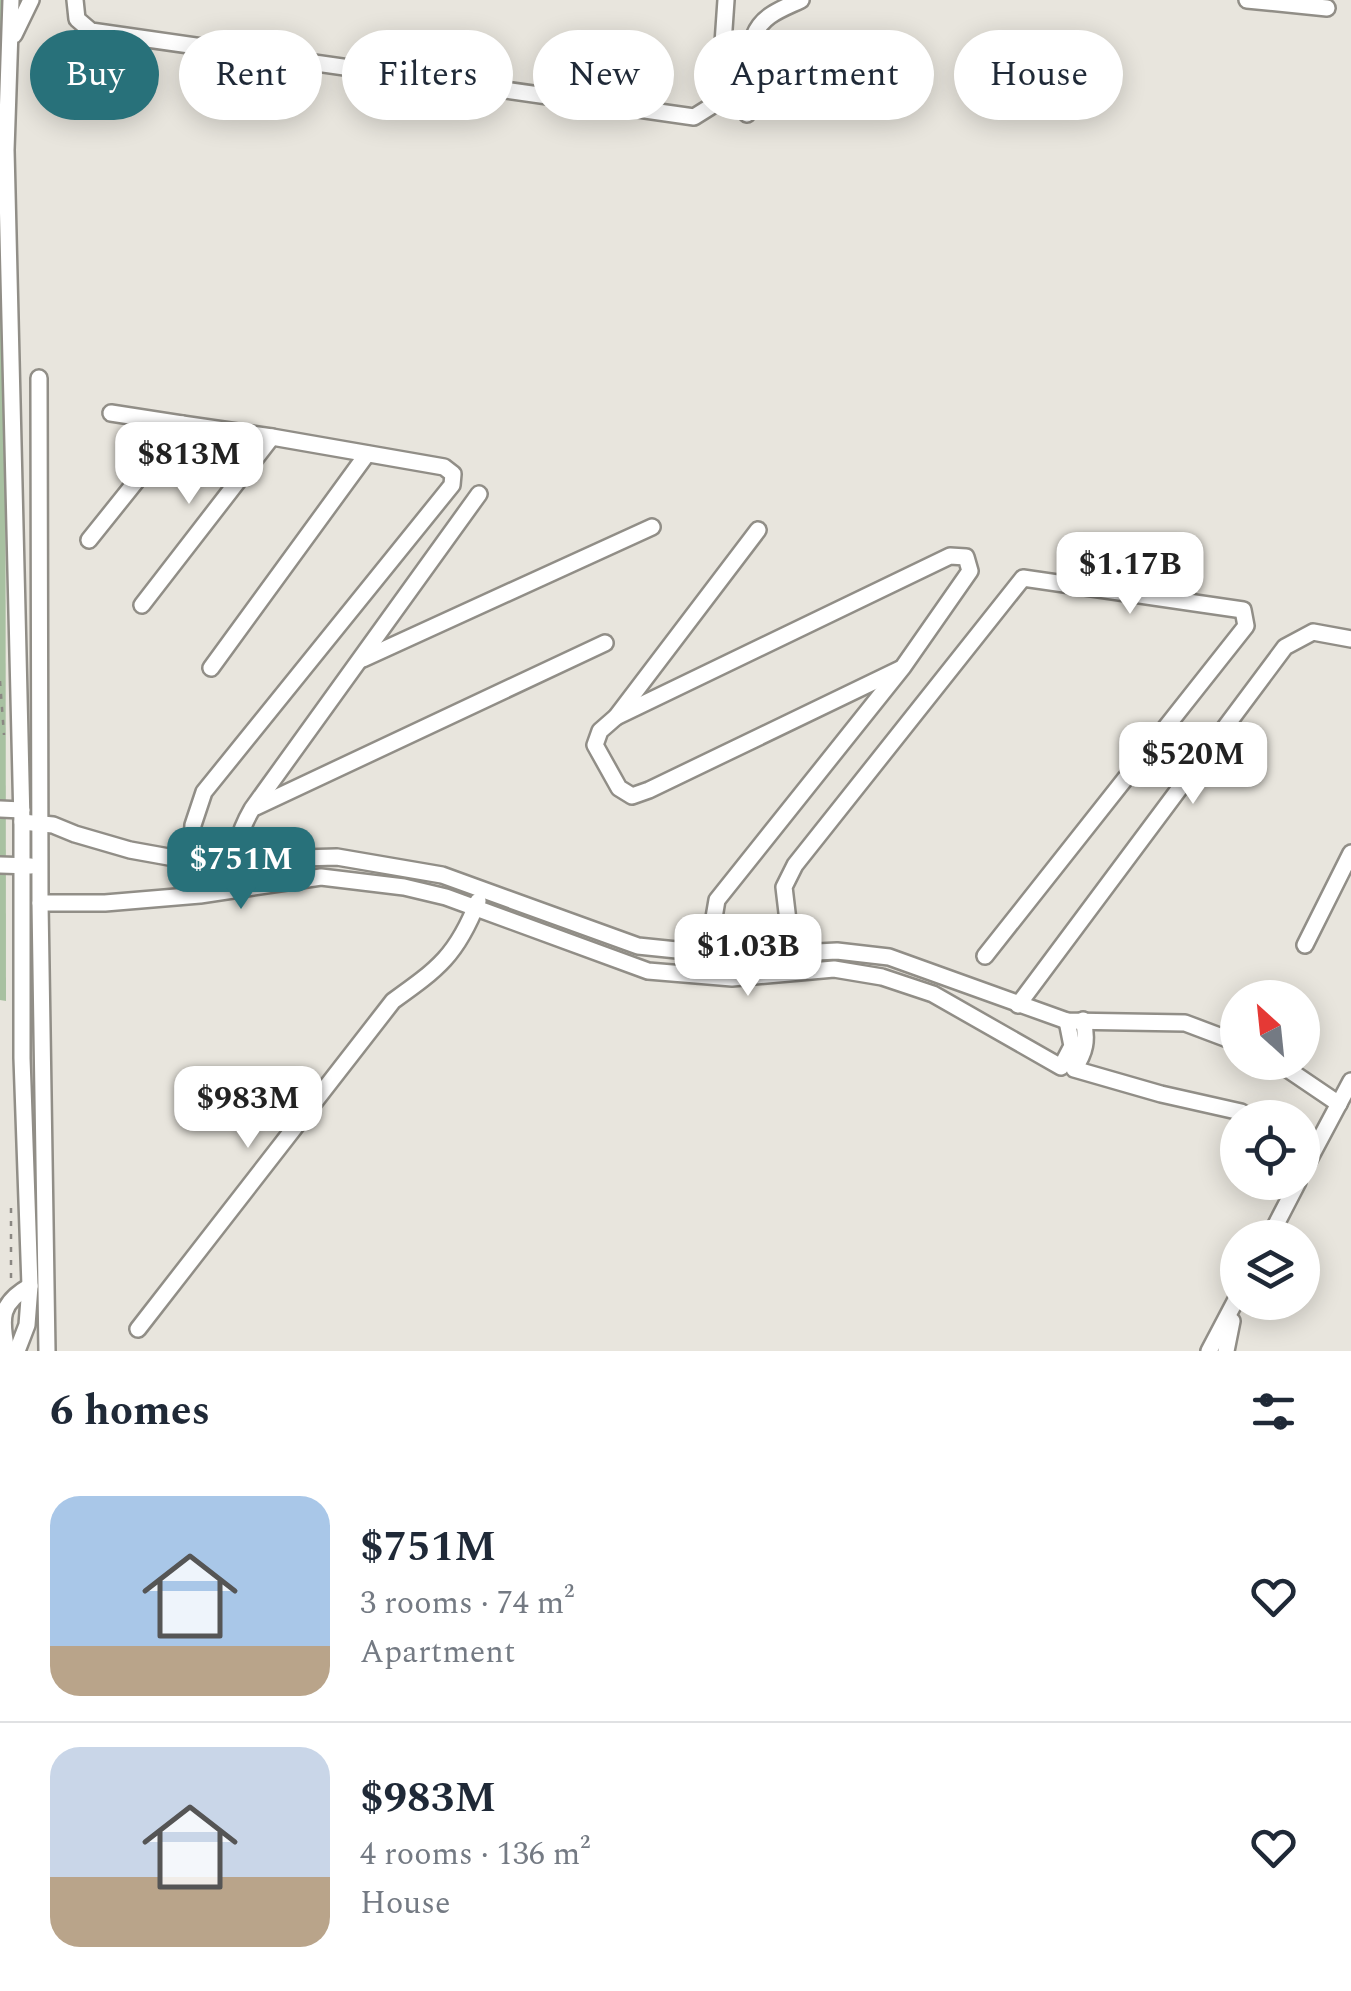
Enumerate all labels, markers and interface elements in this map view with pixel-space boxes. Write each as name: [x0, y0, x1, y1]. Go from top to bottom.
chip: Buy: [30, 30, 159, 120]
chip: Rent: [179, 30, 322, 120]
chip: Filters: [342, 30, 513, 120]
chip: New: [533, 30, 674, 120]
chip: Apartment: [694, 30, 934, 120]
chip: House: [954, 30, 1123, 120]
pin: $813M: [119, 422, 259, 507]
text: $813M: [137, 430, 241, 479]
pin: $1.17B: [1049, 532, 1211, 617]
text: $1.17B: [1079, 540, 1181, 589]
pin: $520M: [1123, 722, 1263, 807]
text: $520M: [1141, 730, 1245, 779]
pin: $751M: [171, 827, 311, 912]
text: $751M: [189, 835, 293, 884]
pin: $1.03B: [667, 914, 829, 999]
text: $1.03B: [697, 922, 799, 971]
north arrow: [1220, 980, 1320, 1080]
map controls: [1220, 980, 1320, 1320]
pin: $983M: [178, 1066, 318, 1151]
text: $983M: [196, 1074, 300, 1123]
button: locate: [1220, 1100, 1320, 1200]
button: layers: [1220, 1220, 1320, 1320]
text: 6 homes: [50, 1380, 210, 1443]
icon: filters: [1246, 1384, 1301, 1439]
text: $751M: [360, 1516, 496, 1579]
icon: home: [130, 1536, 250, 1656]
icon: heart: [1246, 1569, 1301, 1624]
text: 3 rooms · 74 m²: [360, 1579, 574, 1628]
text: Apartment: [360, 1628, 515, 1677]
text: $983M: [360, 1767, 496, 1830]
icon: home: [130, 1787, 250, 1907]
icon: heart: [1246, 1820, 1301, 1875]
text: 4 rooms · 136 m²: [360, 1830, 590, 1879]
text: House: [360, 1879, 450, 1928]

